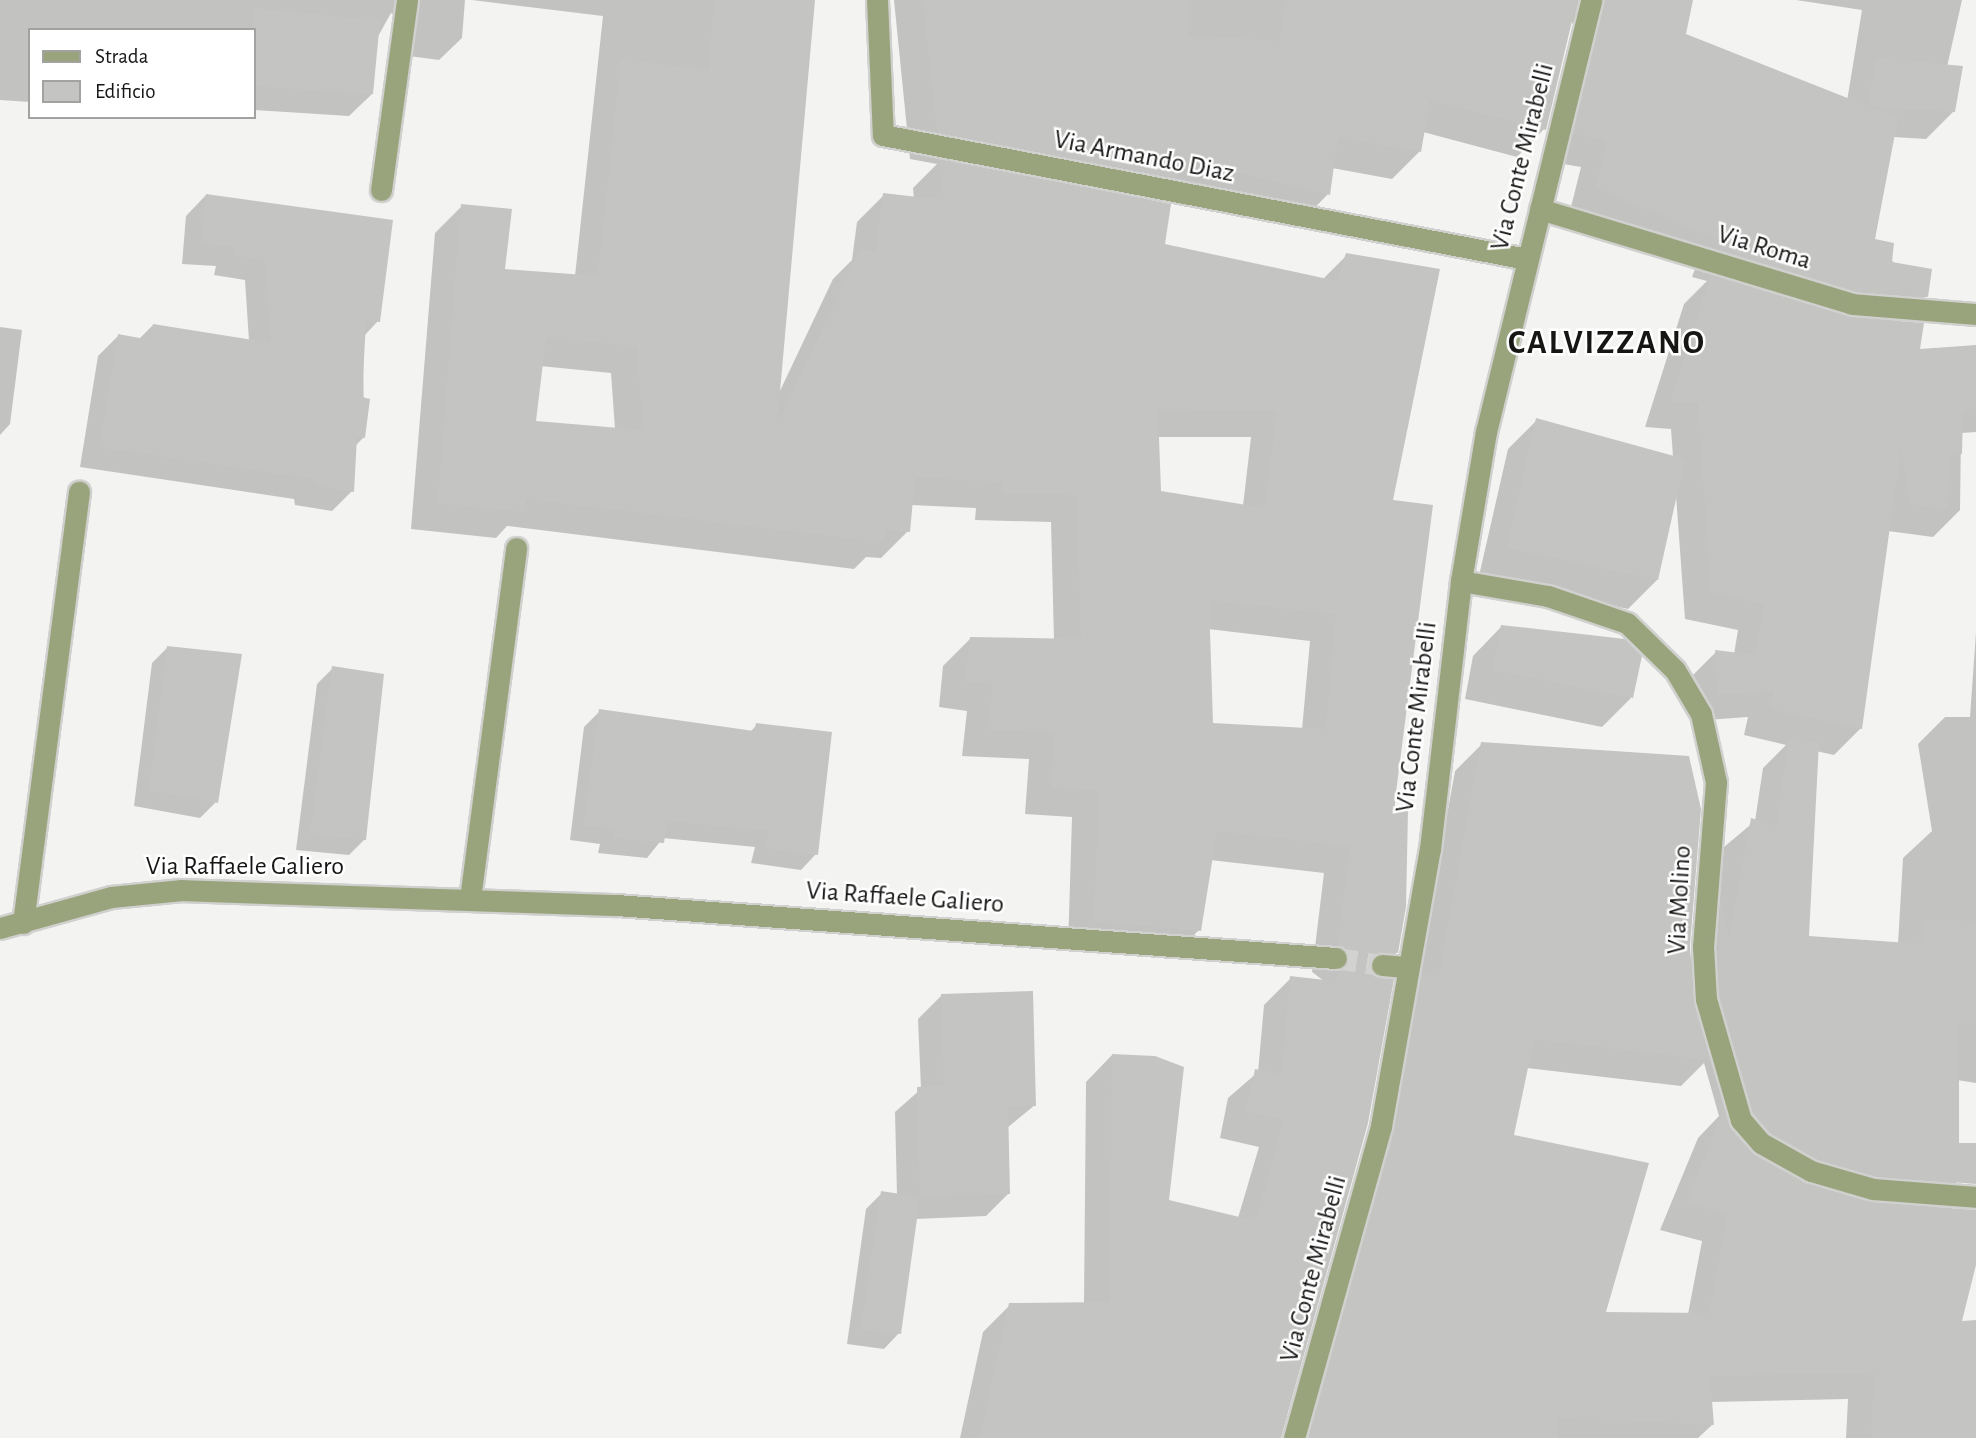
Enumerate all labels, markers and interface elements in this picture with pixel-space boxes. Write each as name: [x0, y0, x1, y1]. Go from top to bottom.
legend: [28, 28, 256, 119]
text: Strada: [95, 46, 148, 67]
street label: Via Conte Mirabelli: [1485, 60, 1561, 254]
text: Edificio: [95, 81, 156, 102]
street label: Via Armando Diaz: [1051, 124, 1237, 190]
street label: Via Roma: [1714, 219, 1814, 277]
district label: CALVIZZANO: [1509, 324, 1705, 364]
street label: Via Conte Mirabelli: [1390, 620, 1444, 814]
street label: Via Molino: [1662, 845, 1698, 955]
street label: Via Raffaele Galiero: [146, 851, 344, 883]
street label: Via Raffaele Galiero: [805, 876, 1005, 920]
street label: Via Conte Mirabelli: [1274, 1172, 1354, 1366]

